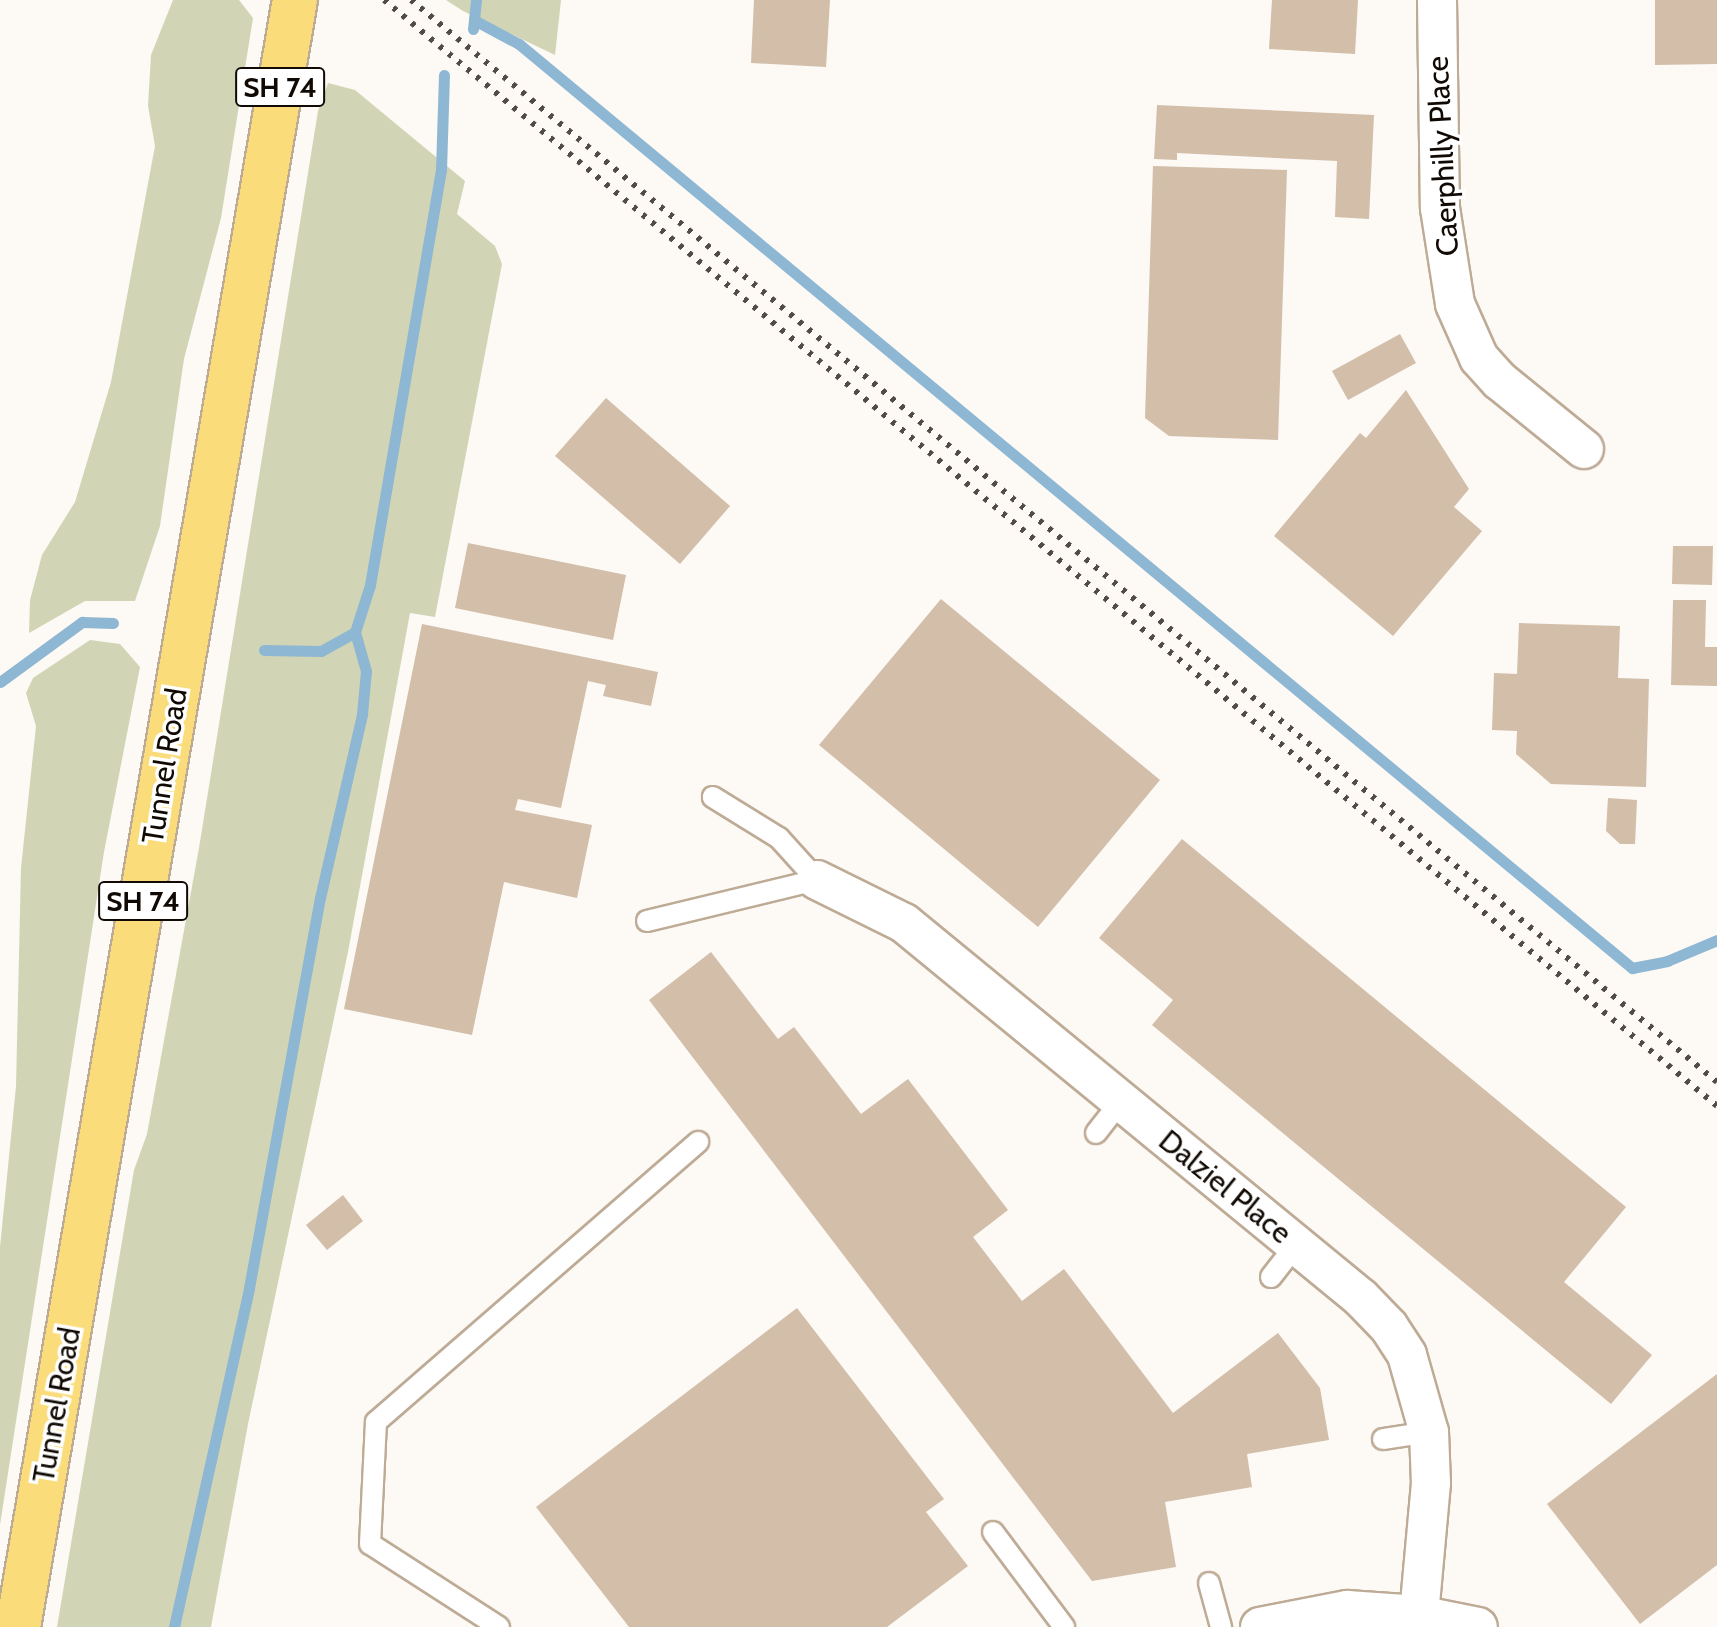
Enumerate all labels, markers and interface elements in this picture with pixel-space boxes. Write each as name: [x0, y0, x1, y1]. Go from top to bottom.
street label: Caerphilly Place: [1420, 55, 1466, 257]
road number: SH 74: [234, 63, 326, 111]
street label: Tunnel Road: [135, 686, 195, 846]
road number: SH 74: [97, 877, 189, 925]
street label: Dalziel Place: [1152, 1123, 1298, 1251]
street label: Tunnel Road: [26, 1325, 88, 1485]

